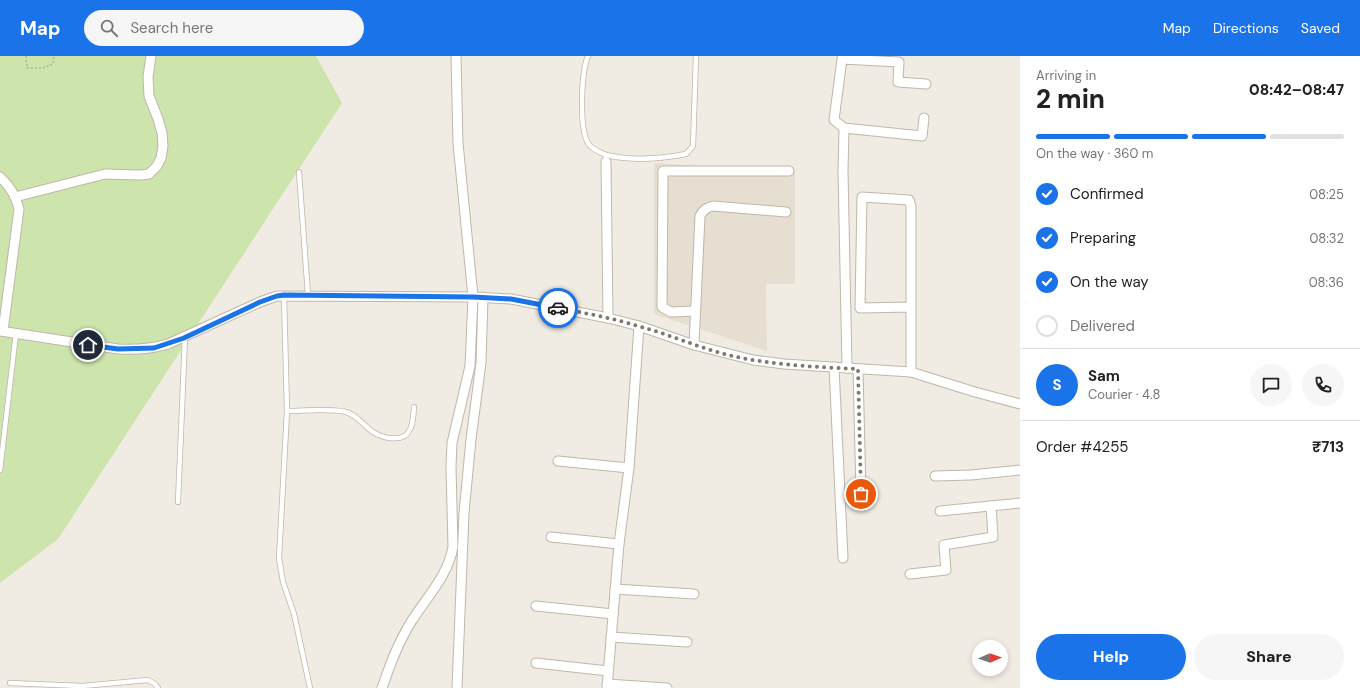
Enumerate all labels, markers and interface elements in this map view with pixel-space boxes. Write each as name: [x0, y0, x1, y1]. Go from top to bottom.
search box: [84, 10, 364, 46]
text: Map: [20, 16, 60, 41]
icon: search: [98, 17, 120, 39]
text: Search here: [130, 18, 213, 38]
text: Map: [1163, 19, 1191, 37]
text: Directions: [1213, 19, 1279, 37]
text: Saved: [1301, 19, 1340, 37]
text: Arriving in: [1036, 67, 1096, 84]
text: 08:42–08:47: [1249, 80, 1344, 100]
text: 2 min: [1036, 82, 1105, 116]
text: On the way · 360 m: [1036, 145, 1153, 162]
icon: check: [1036, 183, 1058, 205]
text: Confirmed: [1070, 184, 1144, 204]
text: 08:25: [1309, 186, 1344, 203]
icon: check: [1036, 227, 1058, 249]
text: Preparing: [1070, 228, 1136, 248]
text: 08:32: [1309, 230, 1344, 247]
icon: check: [1036, 271, 1058, 293]
text: On the way: [1070, 272, 1149, 292]
text: 08:36: [1309, 274, 1344, 291]
courier: [538, 288, 578, 328]
icon: car: [547, 297, 569, 319]
text: Delivered: [1070, 316, 1135, 336]
pin: [71, 328, 105, 362]
icon: home: [77, 334, 99, 356]
button: chat: [1250, 364, 1292, 406]
button: phone: [1302, 364, 1344, 406]
text: Sam: [1088, 366, 1120, 386]
text: S: [1052, 375, 1062, 395]
text: Courier · 4.8: [1088, 386, 1160, 403]
text: Order #4255: [1036, 437, 1128, 457]
text: ₹713: [1312, 437, 1344, 457]
pin: [844, 477, 878, 511]
icon: bag: [850, 483, 872, 505]
button: Help: [1036, 634, 1186, 680]
button: Share: [1194, 634, 1344, 680]
north arrow: [972, 640, 1008, 676]
map controls: [972, 640, 1008, 676]

